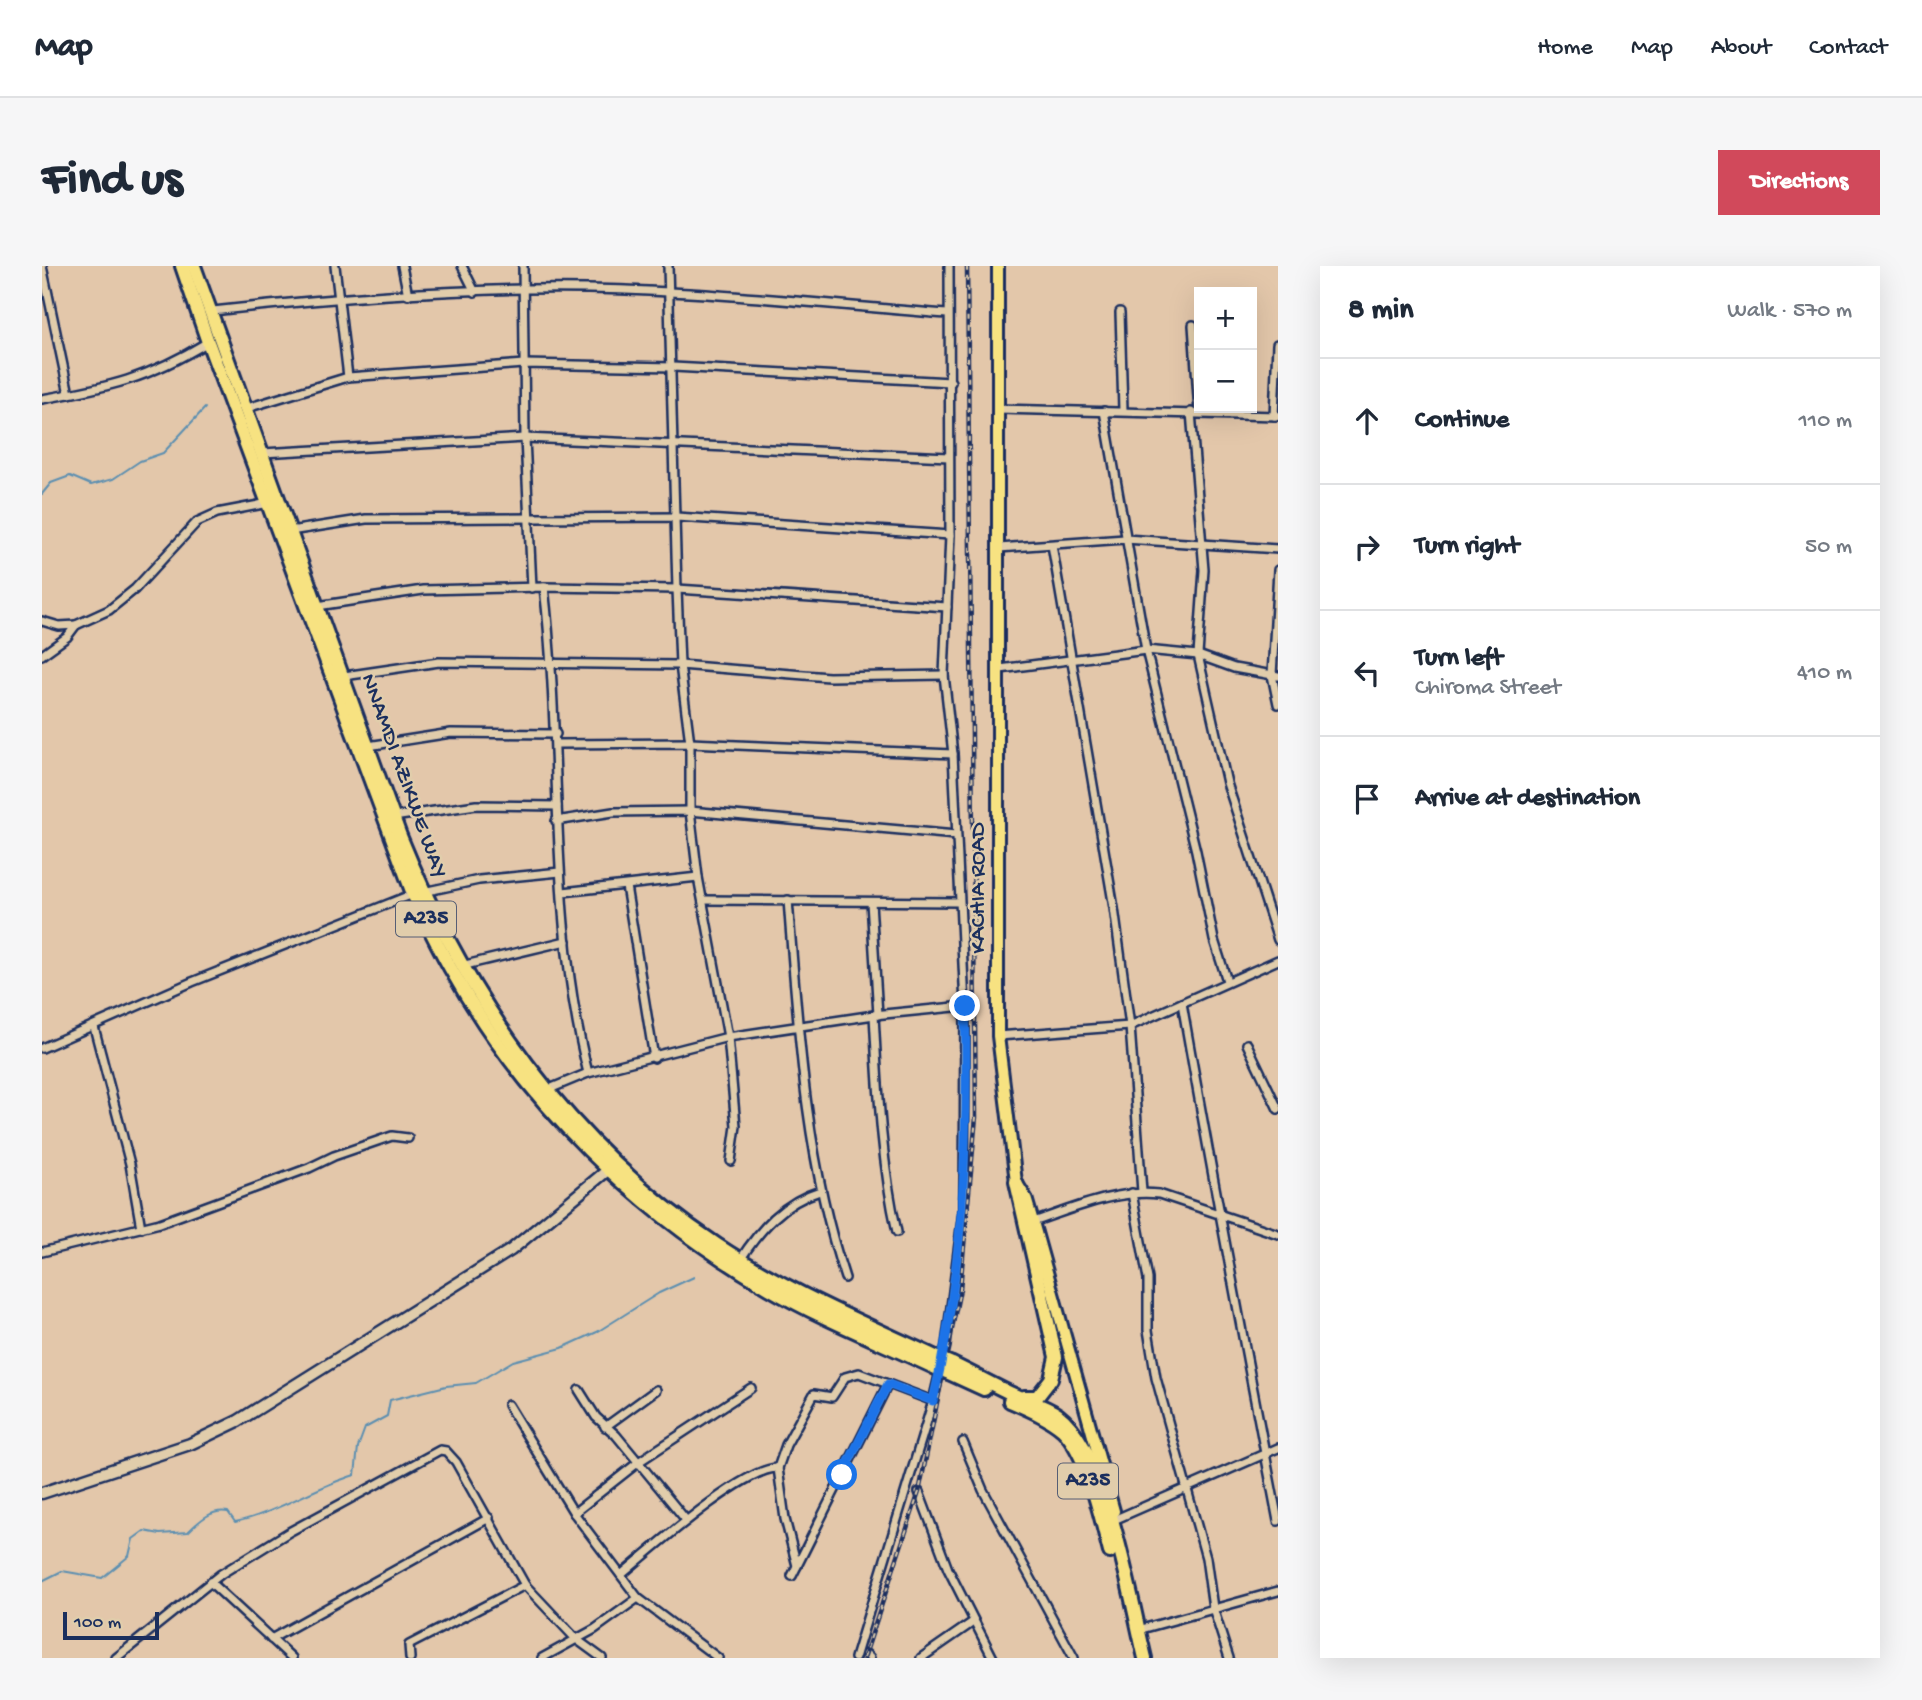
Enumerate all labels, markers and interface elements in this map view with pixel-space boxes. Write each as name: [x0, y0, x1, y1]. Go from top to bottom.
text: Map: [35, 29, 92, 67]
text: Home: [1537, 34, 1593, 63]
text: Map: [1631, 34, 1673, 63]
text: About: [1711, 34, 1771, 63]
text: Contact: [1809, 34, 1887, 63]
button: Directions: [1718, 150, 1880, 215]
text: Find us: [42, 153, 182, 211]
map controls: [1194, 287, 1257, 413]
button: +: [1194, 287, 1257, 350]
text: 8 min: [1348, 294, 1414, 329]
text: Walk · 570 m: [1727, 298, 1852, 325]
button: −: [1194, 350, 1257, 413]
icon: ahead: [1348, 402, 1386, 440]
text: Continue: [1415, 406, 1509, 437]
text: 110 m: [1799, 408, 1852, 435]
icon: right: [1348, 528, 1386, 566]
text: Turn right: [1415, 532, 1519, 563]
text: 50 m: [1805, 534, 1852, 561]
text: Turn left: [1415, 644, 1503, 675]
icon: left: [1348, 654, 1386, 692]
text: 410 m: [1797, 660, 1852, 687]
street label: NNAMDI AZIKWE WAY: [353, 670, 453, 882]
text: Chiroma Street: [1415, 675, 1561, 702]
icon: arrive: [1348, 780, 1386, 818]
text: Arrive at destination: [1415, 784, 1640, 815]
street label: KACHIA ROAD: [966, 822, 993, 953]
road number: A235: [396, 902, 456, 936]
route end: [949, 990, 980, 1021]
route start: [826, 1459, 857, 1490]
road number: A235: [1058, 1464, 1118, 1498]
scale bar: [63, 1609, 159, 1641]
text: 100 m: [74, 1612, 121, 1635]

